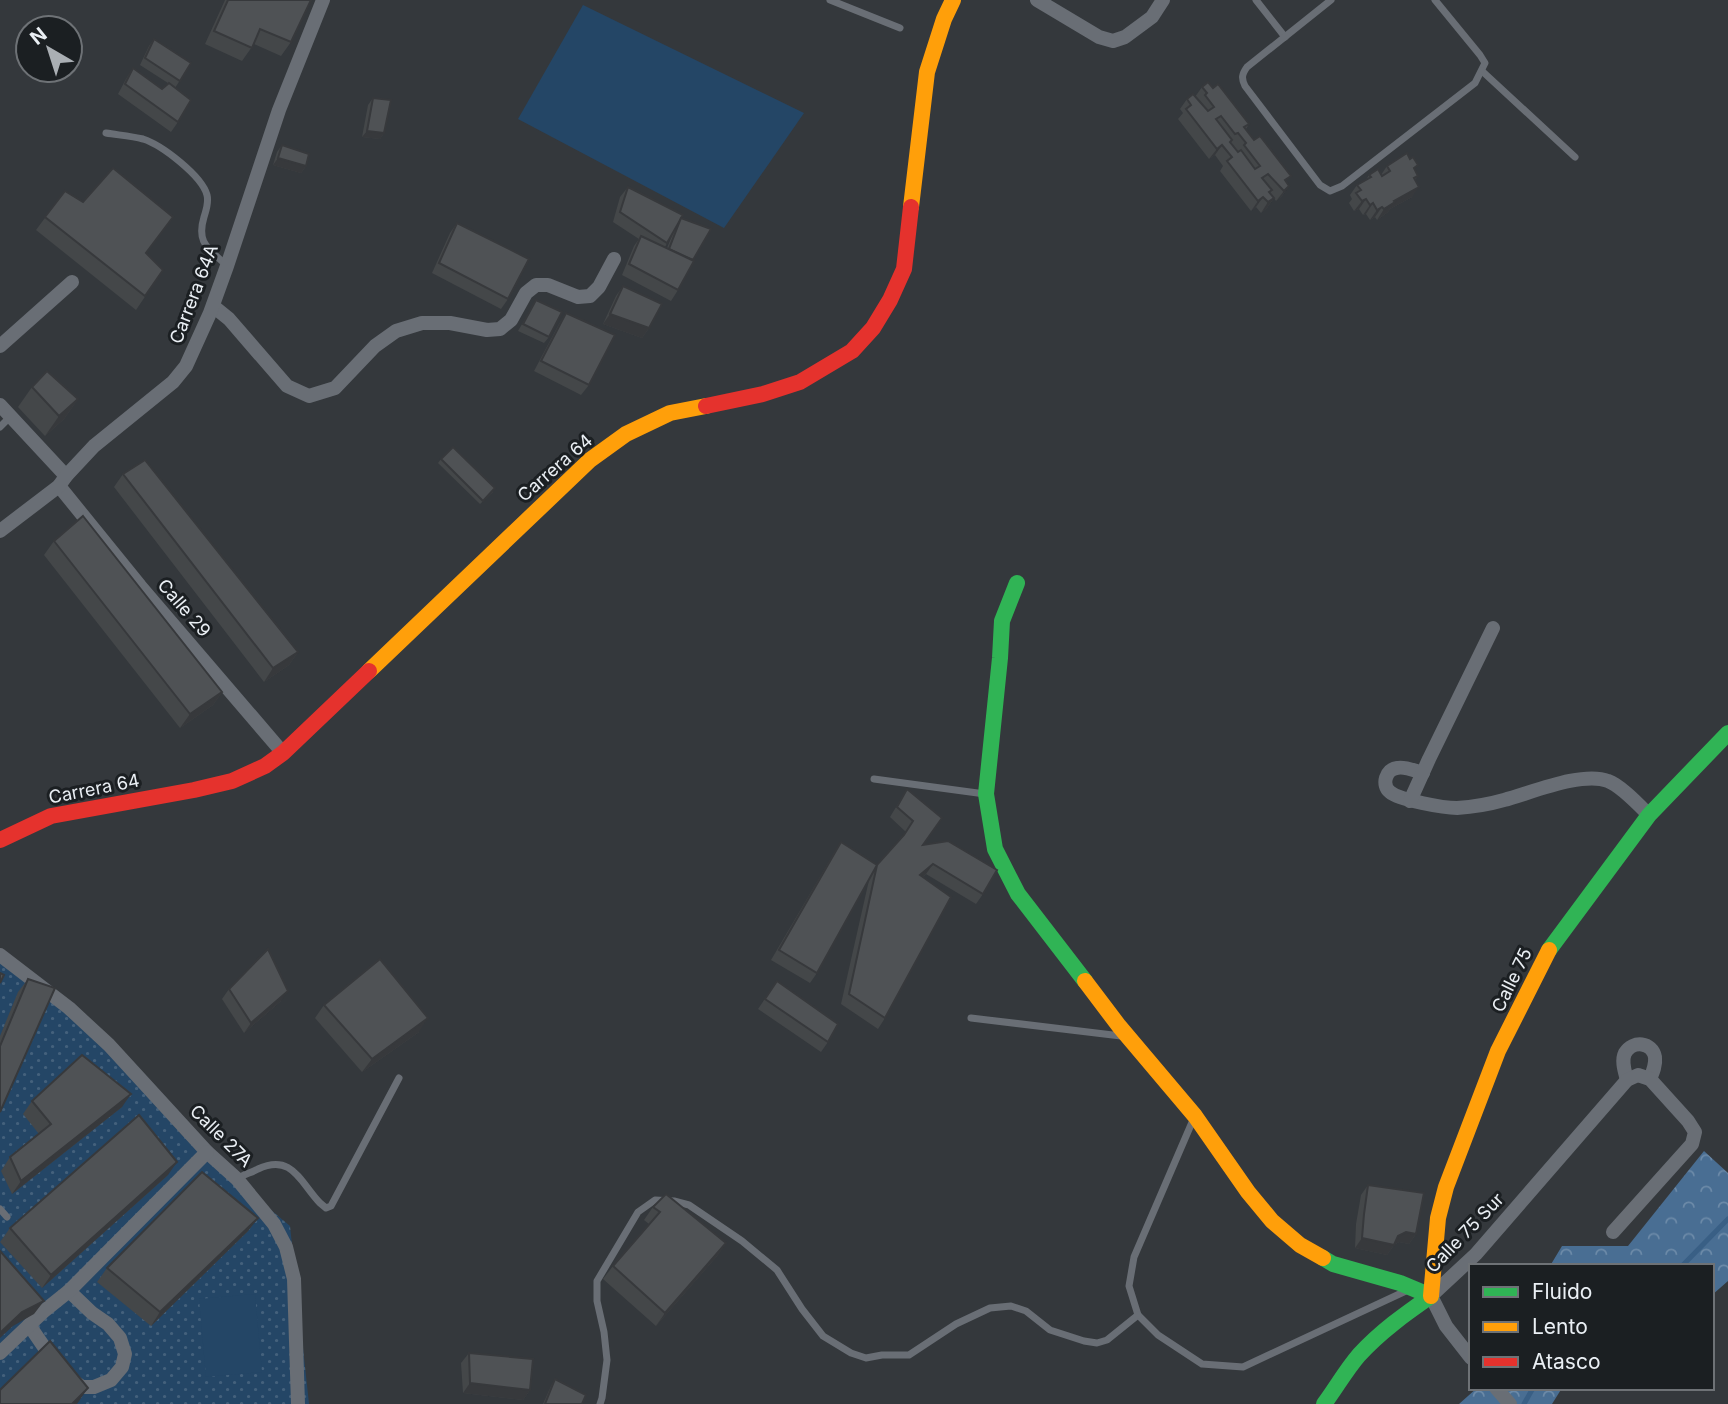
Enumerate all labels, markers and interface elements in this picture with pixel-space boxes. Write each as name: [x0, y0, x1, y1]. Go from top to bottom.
north arrow: [14, 14, 84, 84]
text: N: [26, 23, 51, 50]
street label: Carrera 64A: [165, 241, 222, 346]
street label: Carrera 64: [513, 430, 596, 506]
street label: Calle 29: [154, 574, 215, 641]
street label: Carrera 64: [47, 769, 141, 808]
street label: Calle 75: [1487, 944, 1536, 1015]
street label: Calle 27A: [186, 1100, 257, 1171]
street label: Calle 75 Sur: [1421, 1188, 1508, 1277]
legend: [1469, 1264, 1714, 1390]
text: Fluido: [1532, 1279, 1592, 1304]
text: Lento: [1532, 1314, 1588, 1339]
text: Atasco: [1532, 1349, 1601, 1374]

